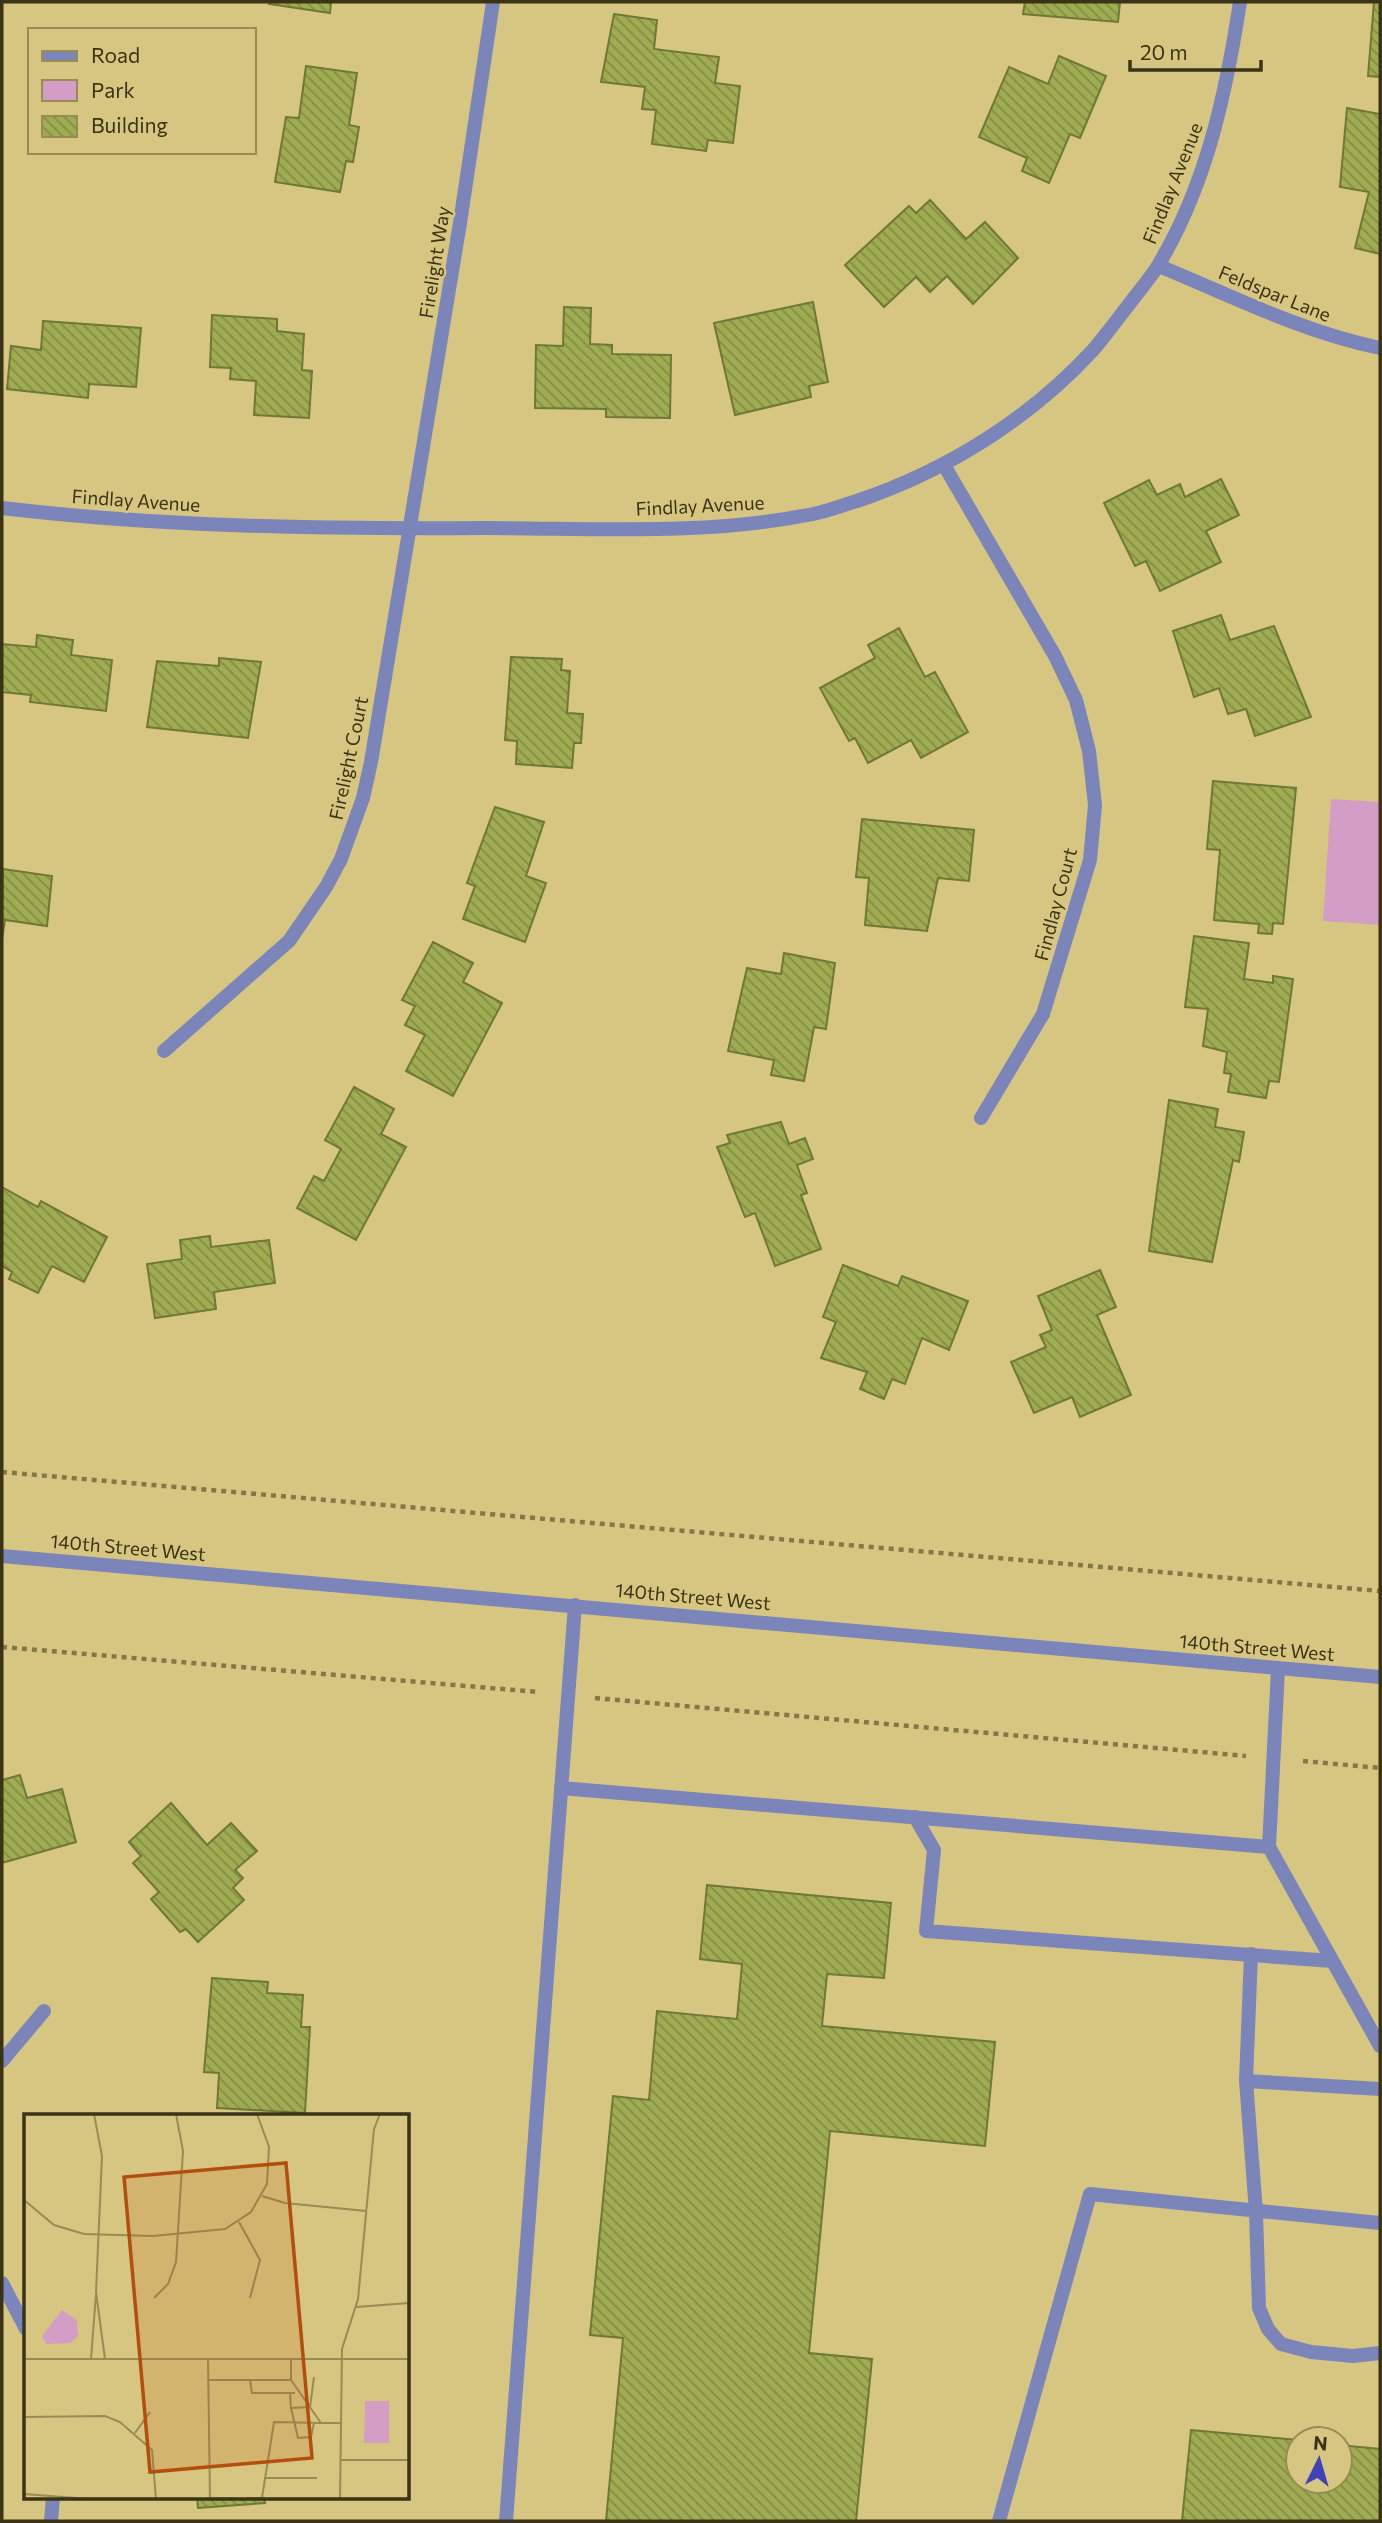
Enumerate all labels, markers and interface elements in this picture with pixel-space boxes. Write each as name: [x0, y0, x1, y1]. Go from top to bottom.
legend: [28, 28, 256, 154]
scale bar: [1130, 28, 1261, 72]
text: 20 m: [1140, 39, 1188, 64]
text: Road: [91, 42, 140, 67]
text: Park: [91, 77, 135, 102]
text: Building: [91, 112, 168, 137]
street label: Findlay Avenue: [1137, 119, 1207, 247]
street label: Firelight Way: [414, 204, 454, 320]
street label: Feldspar Lane: [1215, 260, 1335, 326]
street label: Findlay Avenue: [71, 484, 201, 516]
street label: Findlay Avenue: [635, 490, 765, 520]
street label: Firelight Court: [324, 694, 372, 822]
street label: Findlay Court: [1029, 845, 1081, 963]
street label: 140th Street West: [49, 1529, 207, 1565]
street label: 140th Street West: [614, 1578, 772, 1614]
street label: 140th Street West: [1178, 1629, 1336, 1665]
inset map: [24, 2114, 410, 2498]
north arrow: [1284, 2425, 1354, 2495]
text: N: [1312, 2430, 1329, 2455]

